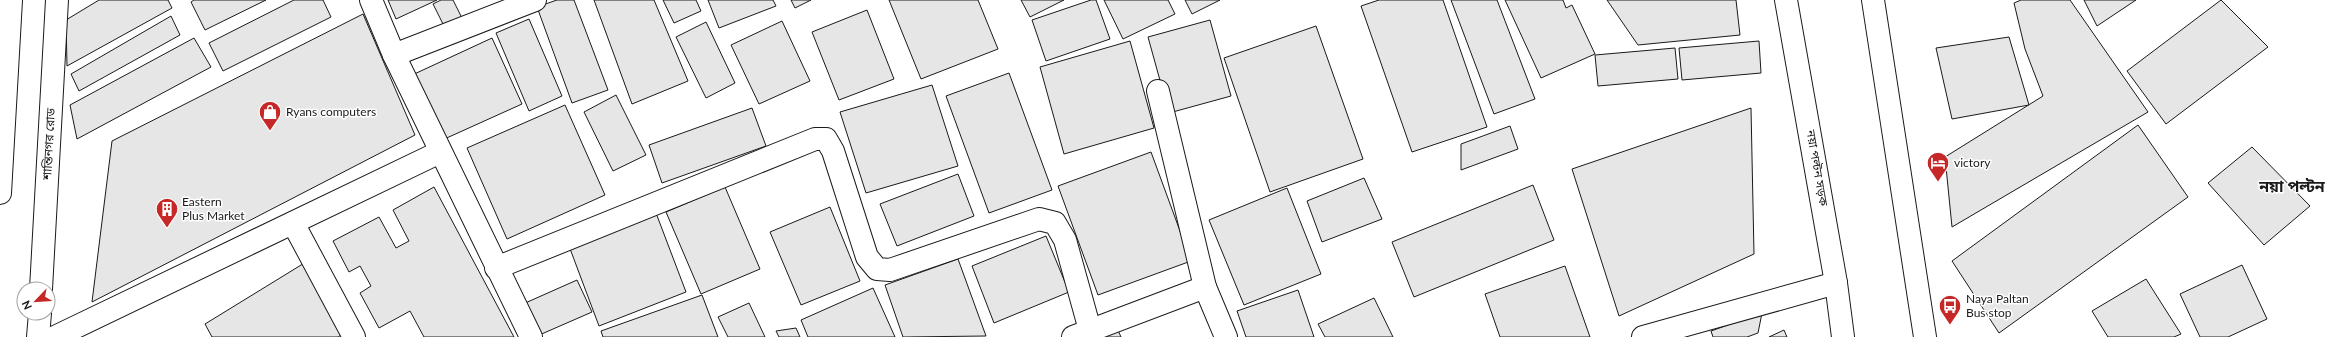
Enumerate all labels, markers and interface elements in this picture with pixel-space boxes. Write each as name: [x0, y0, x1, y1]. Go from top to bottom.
shop icon: Ryans computers: [257, 99, 283, 132]
place label: Ryans computers: [286, 104, 376, 119]
street label: শান্তিনগর রোড: [39, 107, 58, 181]
street label: নয়া পল্টন সড়ক: [1803, 128, 1832, 207]
hotel icon: victory: [1925, 150, 1951, 183]
place label: victory: [1954, 155, 1991, 170]
district label: নয়া পল্টন: [2258, 176, 2326, 195]
place label: Eastern Plus Market: [182, 194, 245, 223]
building icon: Eastern Plus Market: [154, 196, 180, 229]
north arrow: [16, 281, 56, 321]
place label: Naya Paltan Bus stop: [1966, 291, 2029, 320]
bus stop icon: Naya Paltan Bus stop: [1937, 293, 1963, 326]
text: N: [19, 299, 34, 312]

